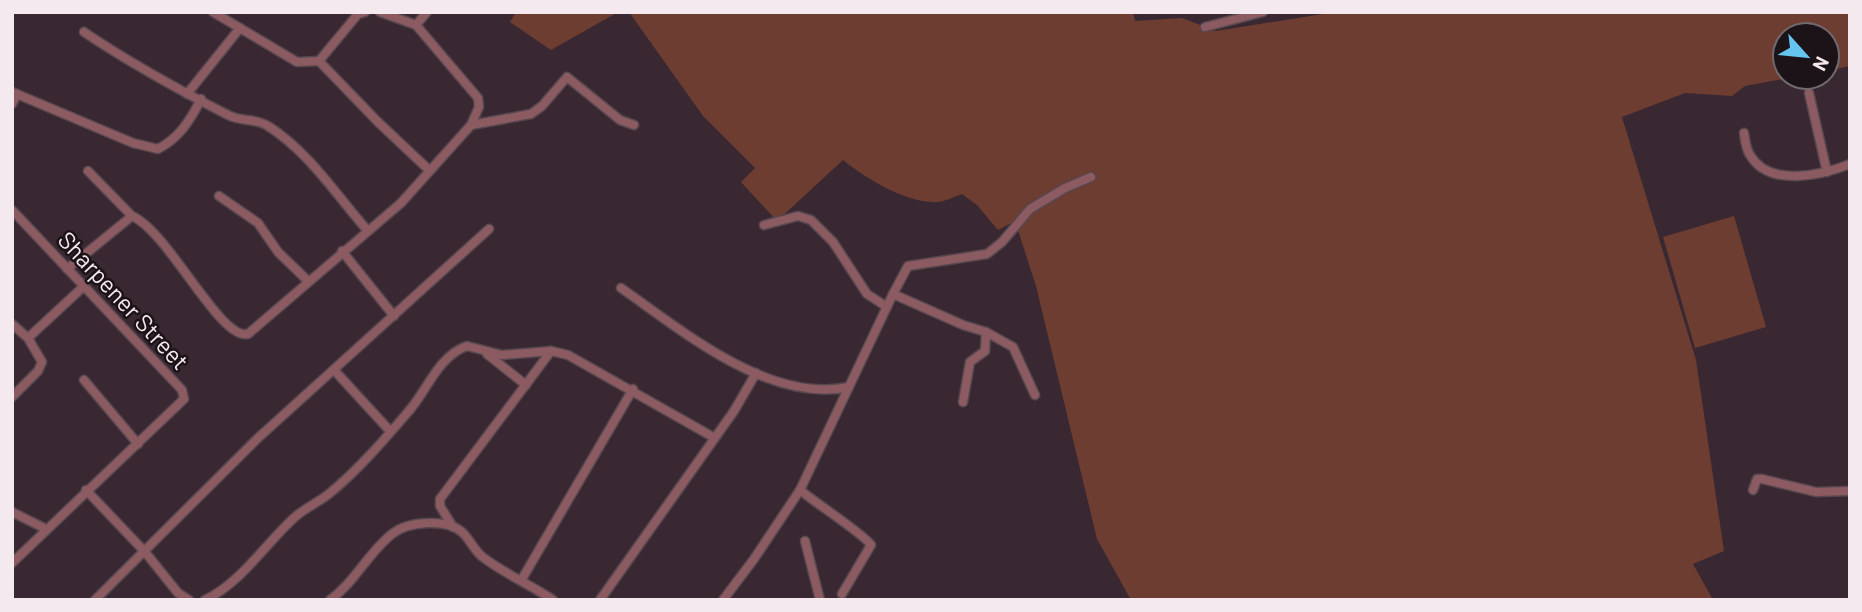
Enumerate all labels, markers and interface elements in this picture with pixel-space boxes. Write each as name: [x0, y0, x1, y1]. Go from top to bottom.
north arrow: [1771, 21, 1841, 91]
text: N: [1808, 53, 1835, 75]
street label: Sharpener Street: [53, 225, 195, 375]

